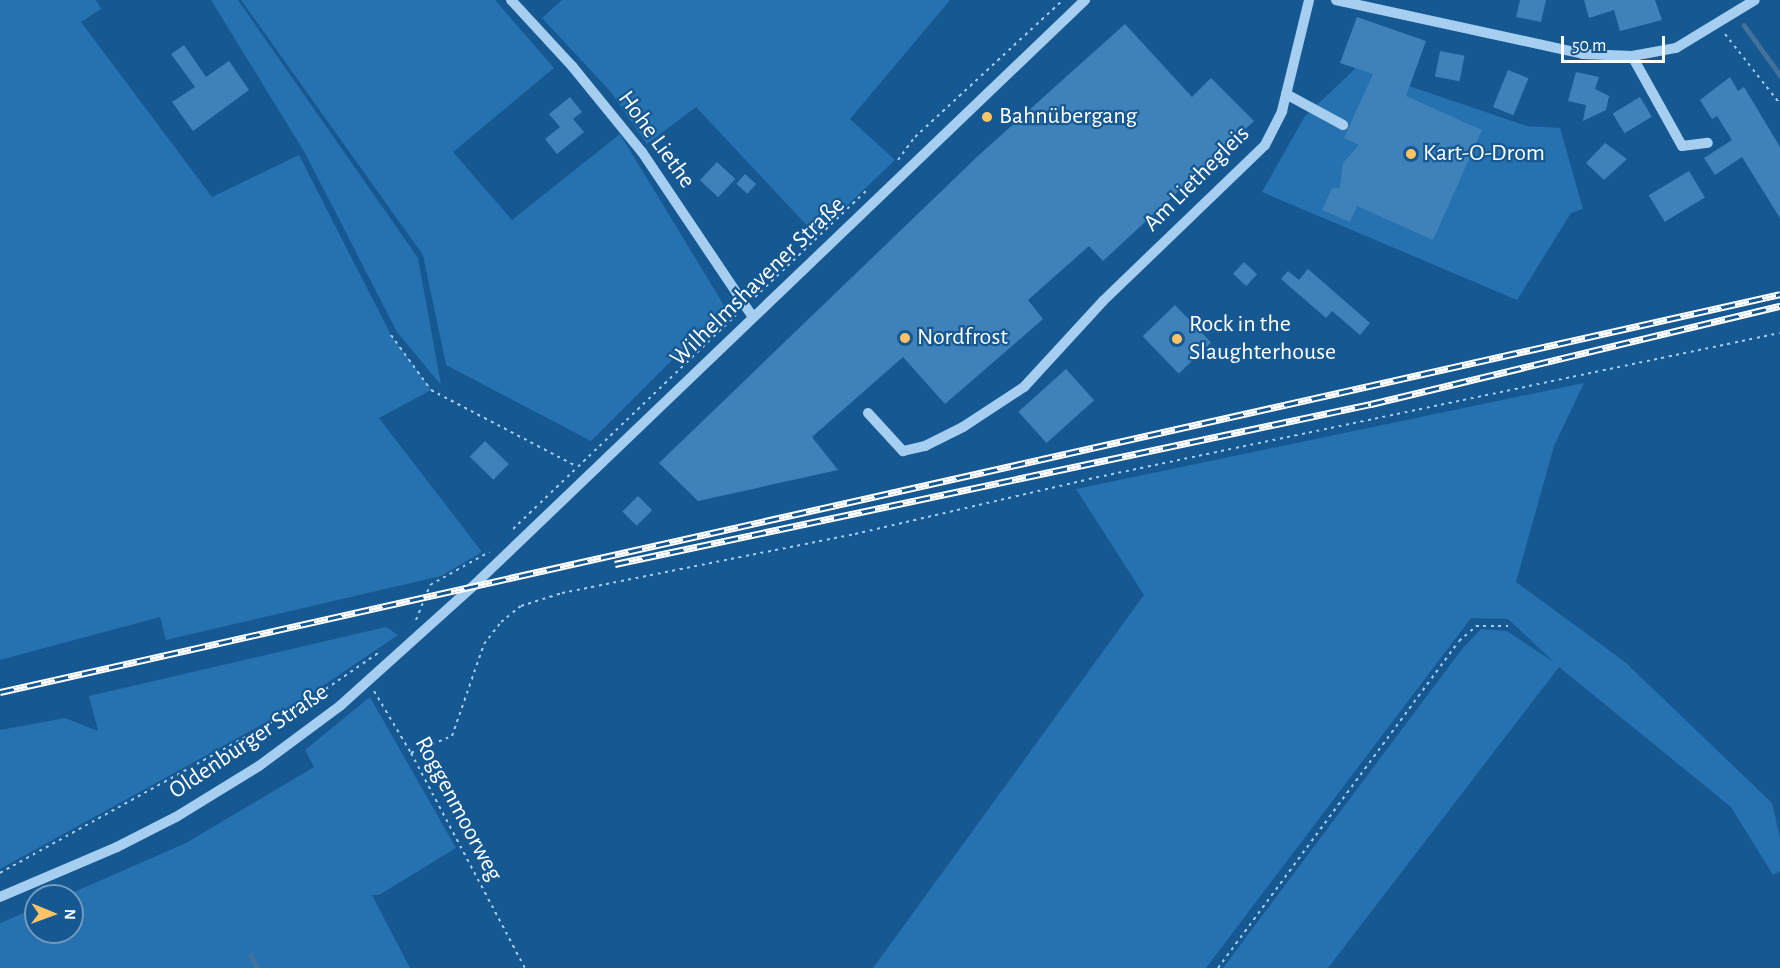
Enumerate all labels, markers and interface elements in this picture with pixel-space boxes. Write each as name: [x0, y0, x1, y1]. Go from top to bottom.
scale bar: [1564, 24, 1668, 62]
text: 50 m: [1572, 37, 1606, 55]
street label: Hohe Liethe: [611, 86, 701, 194]
place label: Bahnübergang: [999, 103, 1137, 131]
marker: Bahnübergang: [980, 110, 994, 124]
street label: Am Liethegleis: [1138, 120, 1256, 238]
place label: Kart-O-Drom: [1423, 140, 1545, 168]
marker: Kart-O-Drom: [1404, 147, 1418, 161]
street label: Wilhelmshavener Straße: [665, 191, 851, 373]
place label: Rock in the Slaughterhouse: [1189, 311, 1336, 367]
place label: Nordfrost: [917, 324, 1008, 352]
marker: Nordfrost: [898, 331, 912, 345]
marker: Rock in the Slaughterhouse: [1170, 332, 1184, 346]
street label: Oldenburger Straße: [164, 678, 334, 806]
street label: Roggenmoorweg: [408, 732, 508, 886]
north arrow: [24, 884, 84, 944]
text: N: [62, 909, 78, 920]

